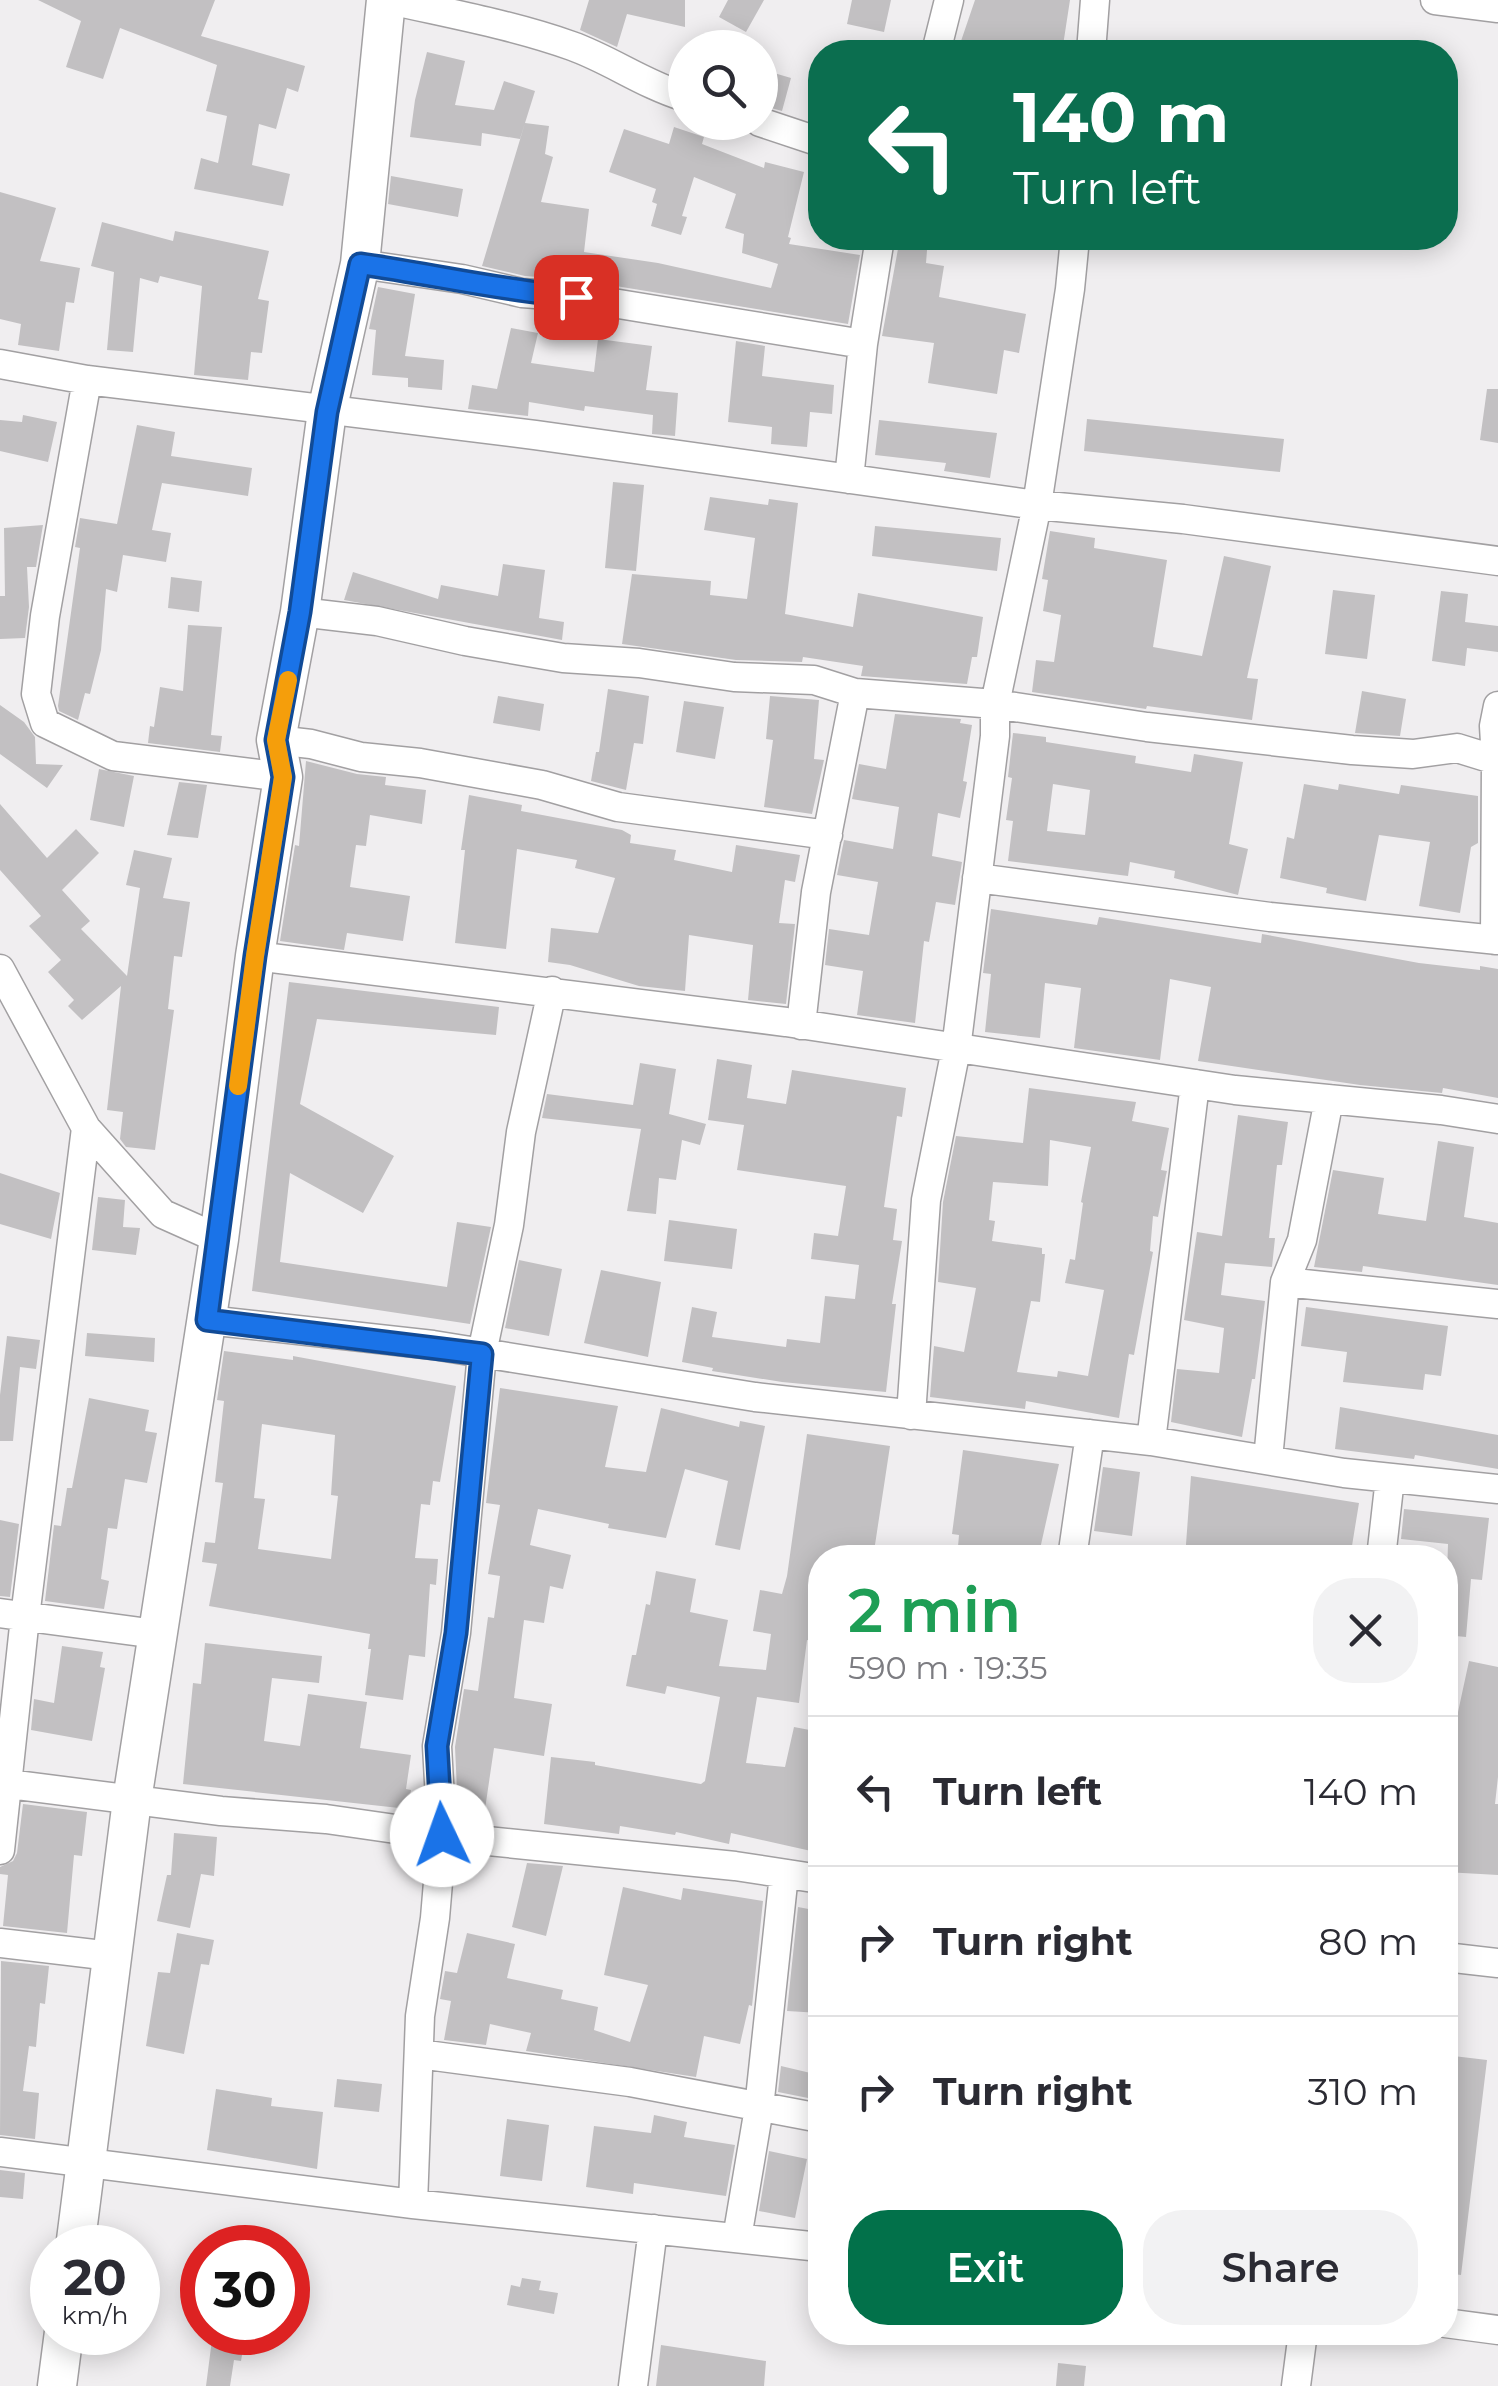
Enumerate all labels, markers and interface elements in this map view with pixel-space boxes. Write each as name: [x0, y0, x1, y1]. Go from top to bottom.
map controls: [668, 30, 778, 140]
button: search: [668, 30, 778, 140]
text: 140 m: [1013, 74, 1229, 160]
icon: left: [848, 80, 978, 210]
text: Turn left: [1013, 160, 1201, 215]
pin: [534, 255, 619, 340]
icon: arrive: [549, 270, 604, 325]
text: 2 min: [848, 1574, 1021, 1647]
button: close: [1313, 1578, 1418, 1683]
text: 590 m · 19:35: [848, 1648, 1048, 1687]
icon: left: [848, 1764, 903, 1819]
text: Turn left: [933, 1768, 1102, 1815]
text: 140 m: [1304, 1768, 1418, 1815]
position arrow: [390, 1783, 494, 1887]
icon: right: [848, 1914, 903, 1969]
text: Turn right: [933, 1918, 1132, 1965]
text: 80 m: [1318, 1918, 1418, 1965]
icon: right: [848, 2064, 903, 2119]
text: Turn right: [933, 2068, 1132, 2115]
text: 310 m: [1307, 2068, 1418, 2115]
button: Exit: [848, 2210, 1123, 2325]
button: Share: [1143, 2210, 1418, 2325]
speed limit sign: 30: [180, 2225, 310, 2355]
text: 20: [63, 2247, 127, 2308]
text: km/h: [62, 2300, 128, 2330]

